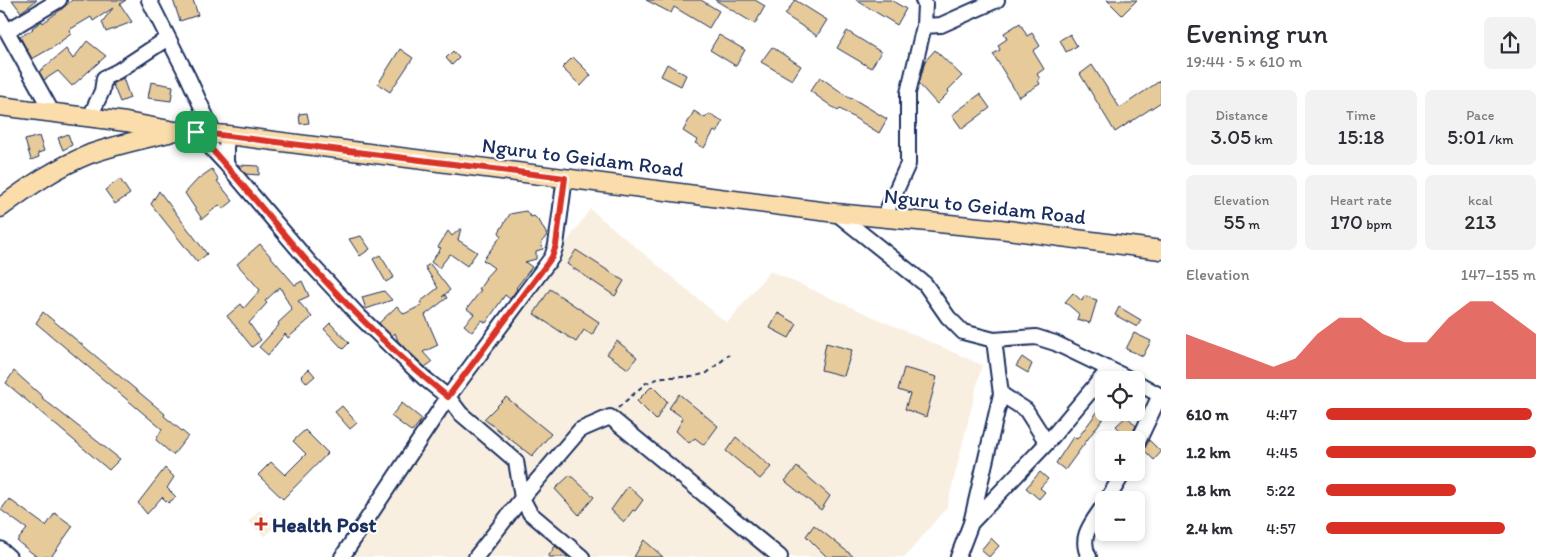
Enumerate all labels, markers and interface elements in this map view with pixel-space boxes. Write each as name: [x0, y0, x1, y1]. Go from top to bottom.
text: Evening run: [1186, 16, 1328, 50]
button: share: [1484, 17, 1536, 69]
text: 19:44 · 5 × 610 m: [1186, 52, 1302, 71]
text: Distance: [1215, 107, 1268, 124]
text: Time: [1346, 107, 1376, 124]
text: Pace: [1466, 107, 1494, 124]
pin: [175, 111, 217, 153]
icon: arrive: [182, 118, 210, 146]
text: 3.05: [1211, 124, 1251, 149]
text: 15:18: [1337, 124, 1385, 149]
text: 5:01: [1447, 124, 1486, 149]
text: km: [1251, 131, 1273, 148]
text: /km: [1486, 131, 1514, 148]
street label: Nguru to Geidam Road: [481, 132, 686, 182]
street label: Nguru to Geidam Road: [883, 183, 1088, 229]
text: Elevation: [1214, 192, 1269, 209]
text: Heart rate: [1330, 192, 1392, 209]
text: kcal: [1468, 192, 1493, 209]
text: 55: [1223, 209, 1245, 234]
text: 170: [1330, 209, 1363, 234]
text: 213: [1464, 209, 1496, 234]
text: m: [1245, 216, 1260, 233]
text: bpm: [1363, 216, 1392, 233]
text: Elevation: [1186, 265, 1250, 284]
text: 147–155 m: [1461, 265, 1536, 284]
map controls: [1095, 371, 1145, 541]
button: locate: [1095, 371, 1145, 421]
text: 610 m: [1186, 405, 1229, 424]
text: 4:47: [1266, 405, 1297, 424]
button: +: [1095, 431, 1145, 481]
text: 1.2 km: [1186, 443, 1231, 462]
text: 4:45: [1266, 443, 1298, 462]
text: 1.8 km: [1186, 481, 1231, 500]
text: 5:22: [1266, 481, 1295, 500]
button: −: [1095, 491, 1145, 541]
place label: Health Post: [272, 512, 377, 537]
marker: Health Post: [254, 517, 268, 531]
text: 2.4 km: [1186, 519, 1233, 538]
text: 4:57: [1266, 519, 1296, 538]

